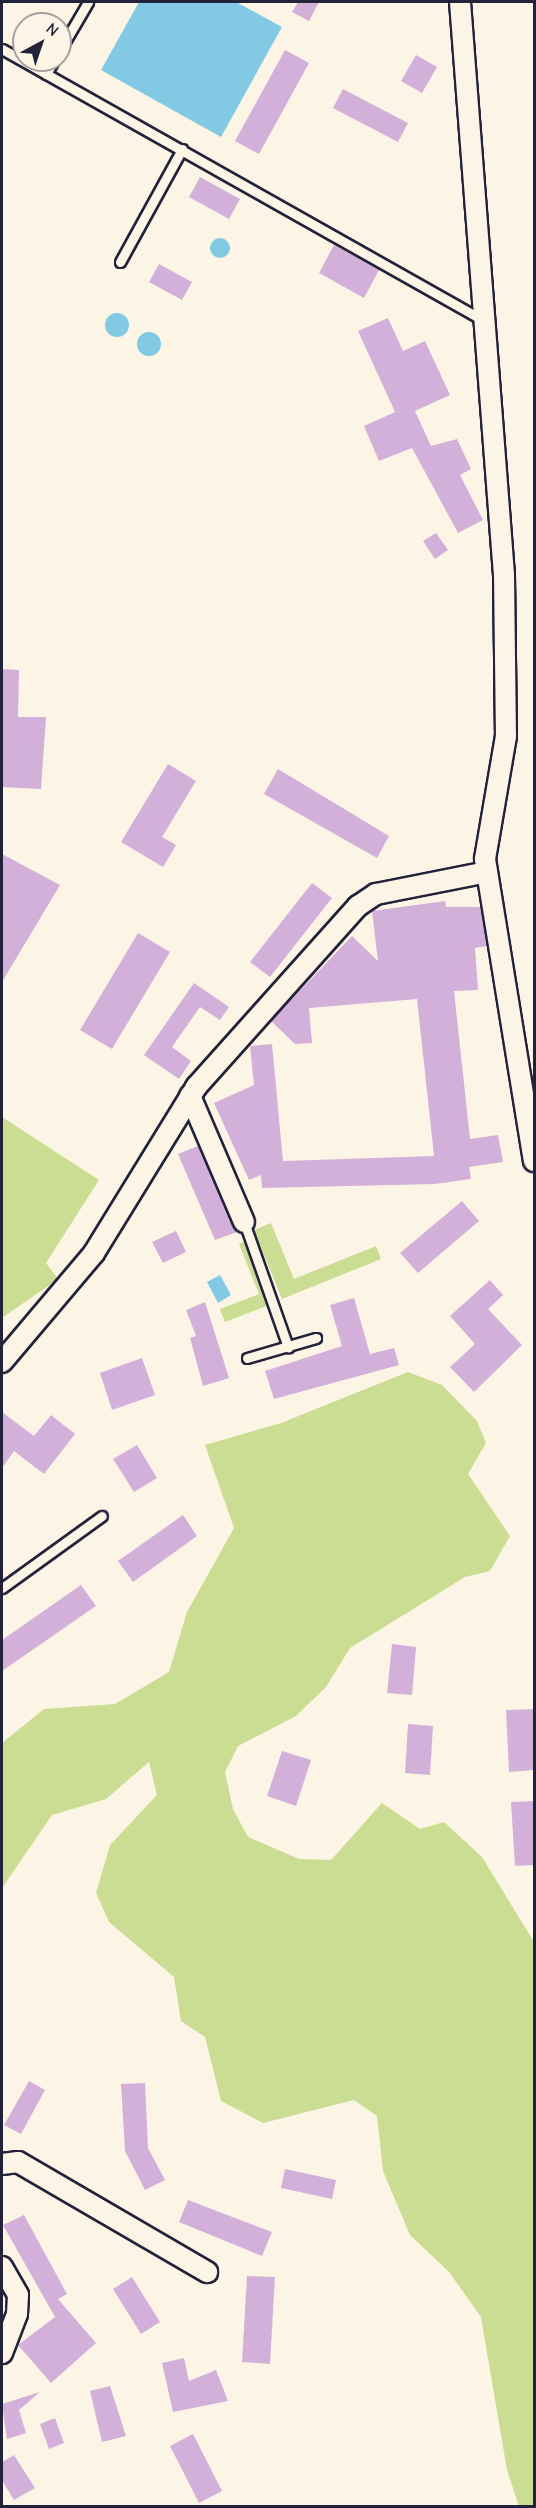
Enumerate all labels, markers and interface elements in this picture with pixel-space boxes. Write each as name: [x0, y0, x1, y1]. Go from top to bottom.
north arrow: [12, 12, 72, 72]
text: N: [43, 19, 62, 40]

